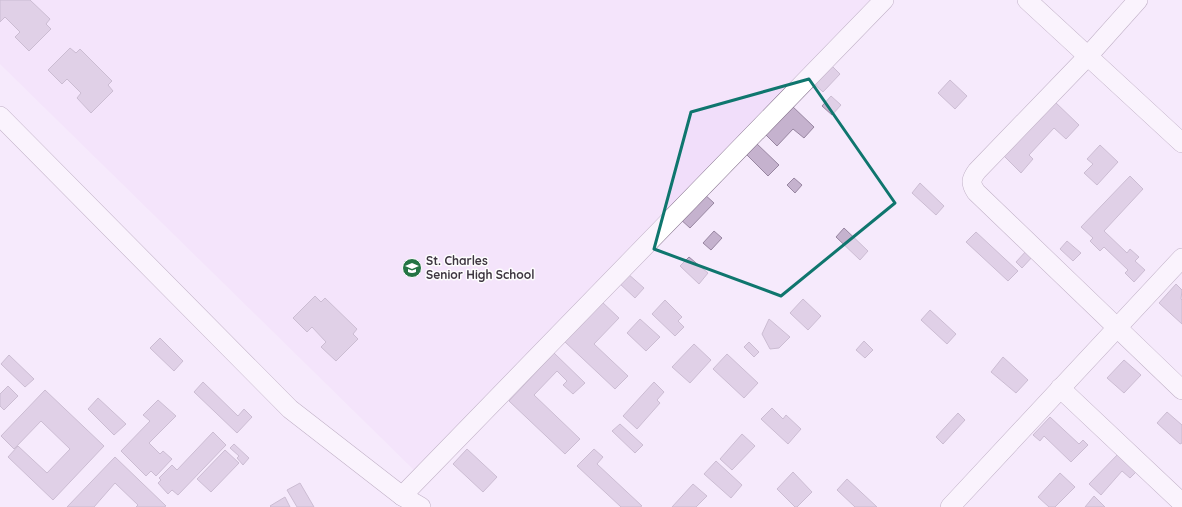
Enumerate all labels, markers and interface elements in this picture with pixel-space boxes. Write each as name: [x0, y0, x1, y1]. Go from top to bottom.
place label: St. Charles Senior High School: [426, 253, 534, 282]
school or university icon: St. Charles Senior High School: [401, 257, 423, 279]

